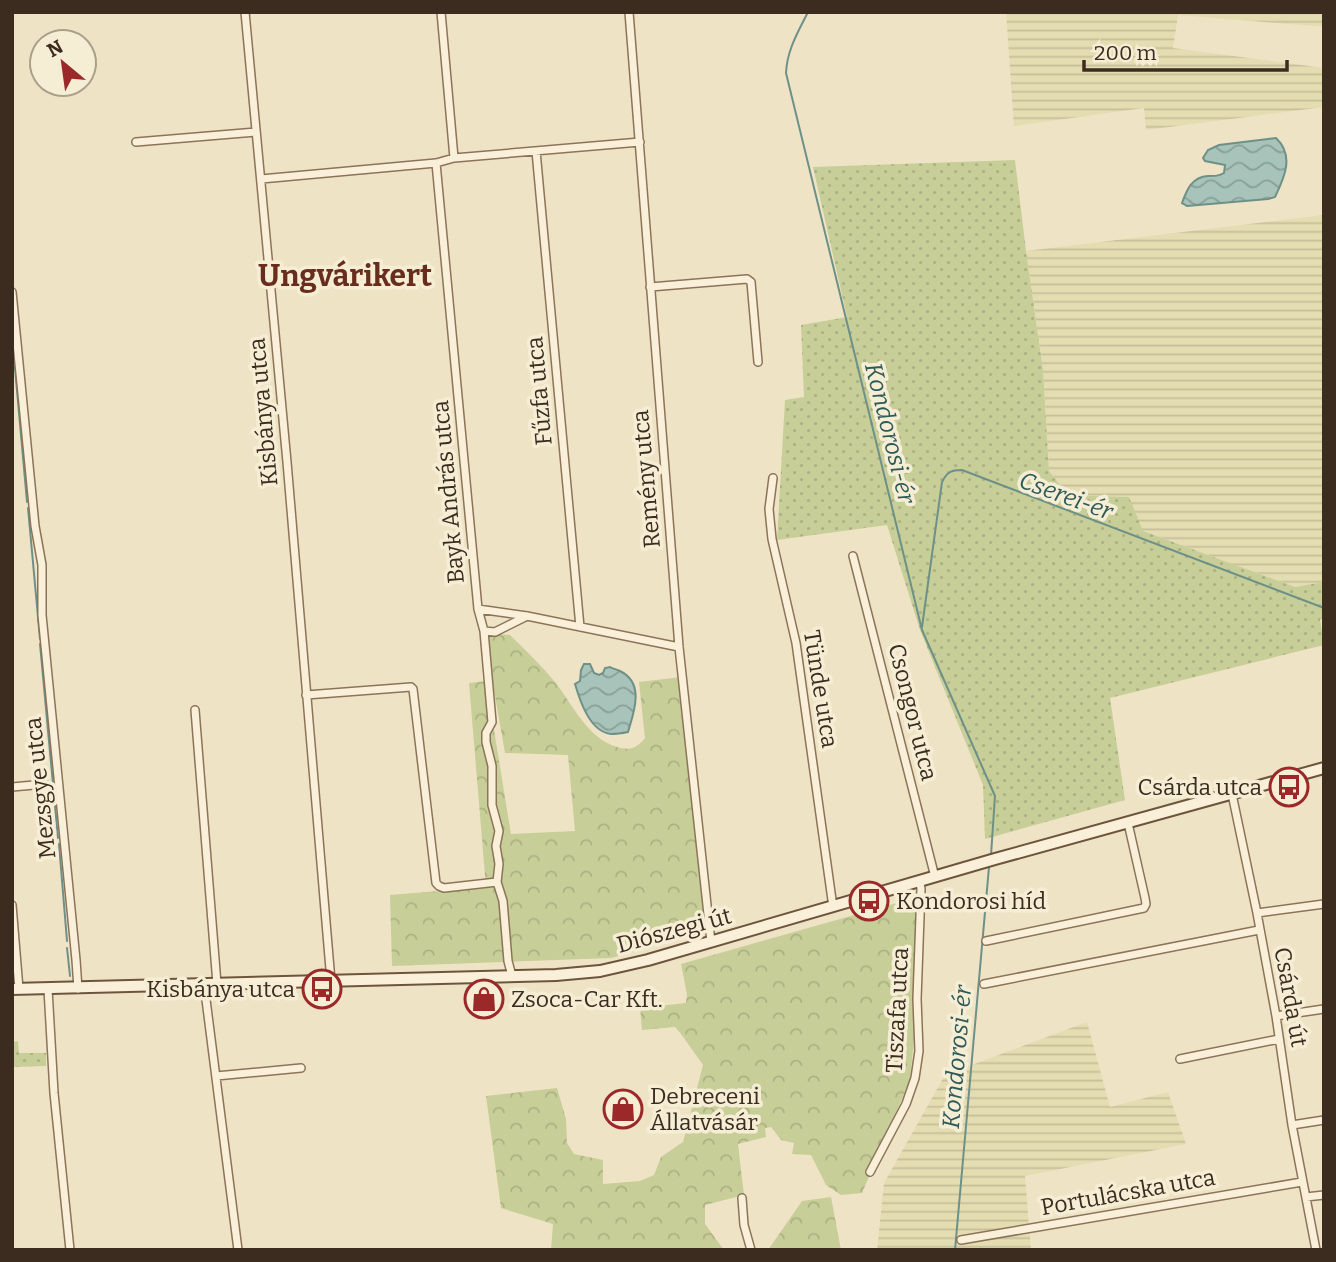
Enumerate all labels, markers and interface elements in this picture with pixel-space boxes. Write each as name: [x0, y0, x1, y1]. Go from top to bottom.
north arrow: [28, 28, 98, 98]
scale bar: [1084, 28, 1287, 72]
text: N: [43, 35, 67, 62]
text: 200 m: [1094, 40, 1157, 66]
district label: Ungvárikert: [258, 258, 432, 294]
street label: Fűzfa utca: [520, 335, 558, 447]
street label: Kisbánya utca: [243, 336, 283, 487]
water label: Kondorosi-ér: [859, 360, 921, 507]
street label: Bayk András utca: [426, 399, 470, 585]
street label: Remény utca: [626, 408, 666, 549]
water label: Cserei-ér: [1015, 466, 1118, 526]
street label: Tünde utca: [798, 628, 844, 750]
street label: Csongor utca: [882, 641, 944, 784]
street label: Mezsgye utca: [19, 715, 61, 860]
bus stop icon: Csárda utca: [1268, 766, 1310, 808]
place label: Csárda utca: [1138, 773, 1262, 801]
bus stop icon: Kondorosi híd: [848, 880, 890, 922]
place label: Kondorosi híd: [896, 887, 1046, 915]
street label: Diószegi út: [614, 901, 734, 959]
street label: Csárda út: [1268, 945, 1314, 1049]
street label: Tiszafa utca: [880, 946, 914, 1073]
bus stop icon: Kisbánya utca: [301, 968, 343, 1010]
place label: Kisbánya utca: [146, 975, 295, 1003]
shop icon: Zsoca-Car Kft.: [463, 978, 505, 1020]
water label: Kondorosi-ér: [937, 983, 977, 1130]
place label: Zsoca-Car Kft.: [511, 985, 663, 1013]
place label: Debreceni Állatvásár: [650, 1082, 760, 1136]
shop icon: Debreceni Állatvásár: [602, 1088, 644, 1130]
street label: Portulácska utca: [1038, 1163, 1218, 1221]

